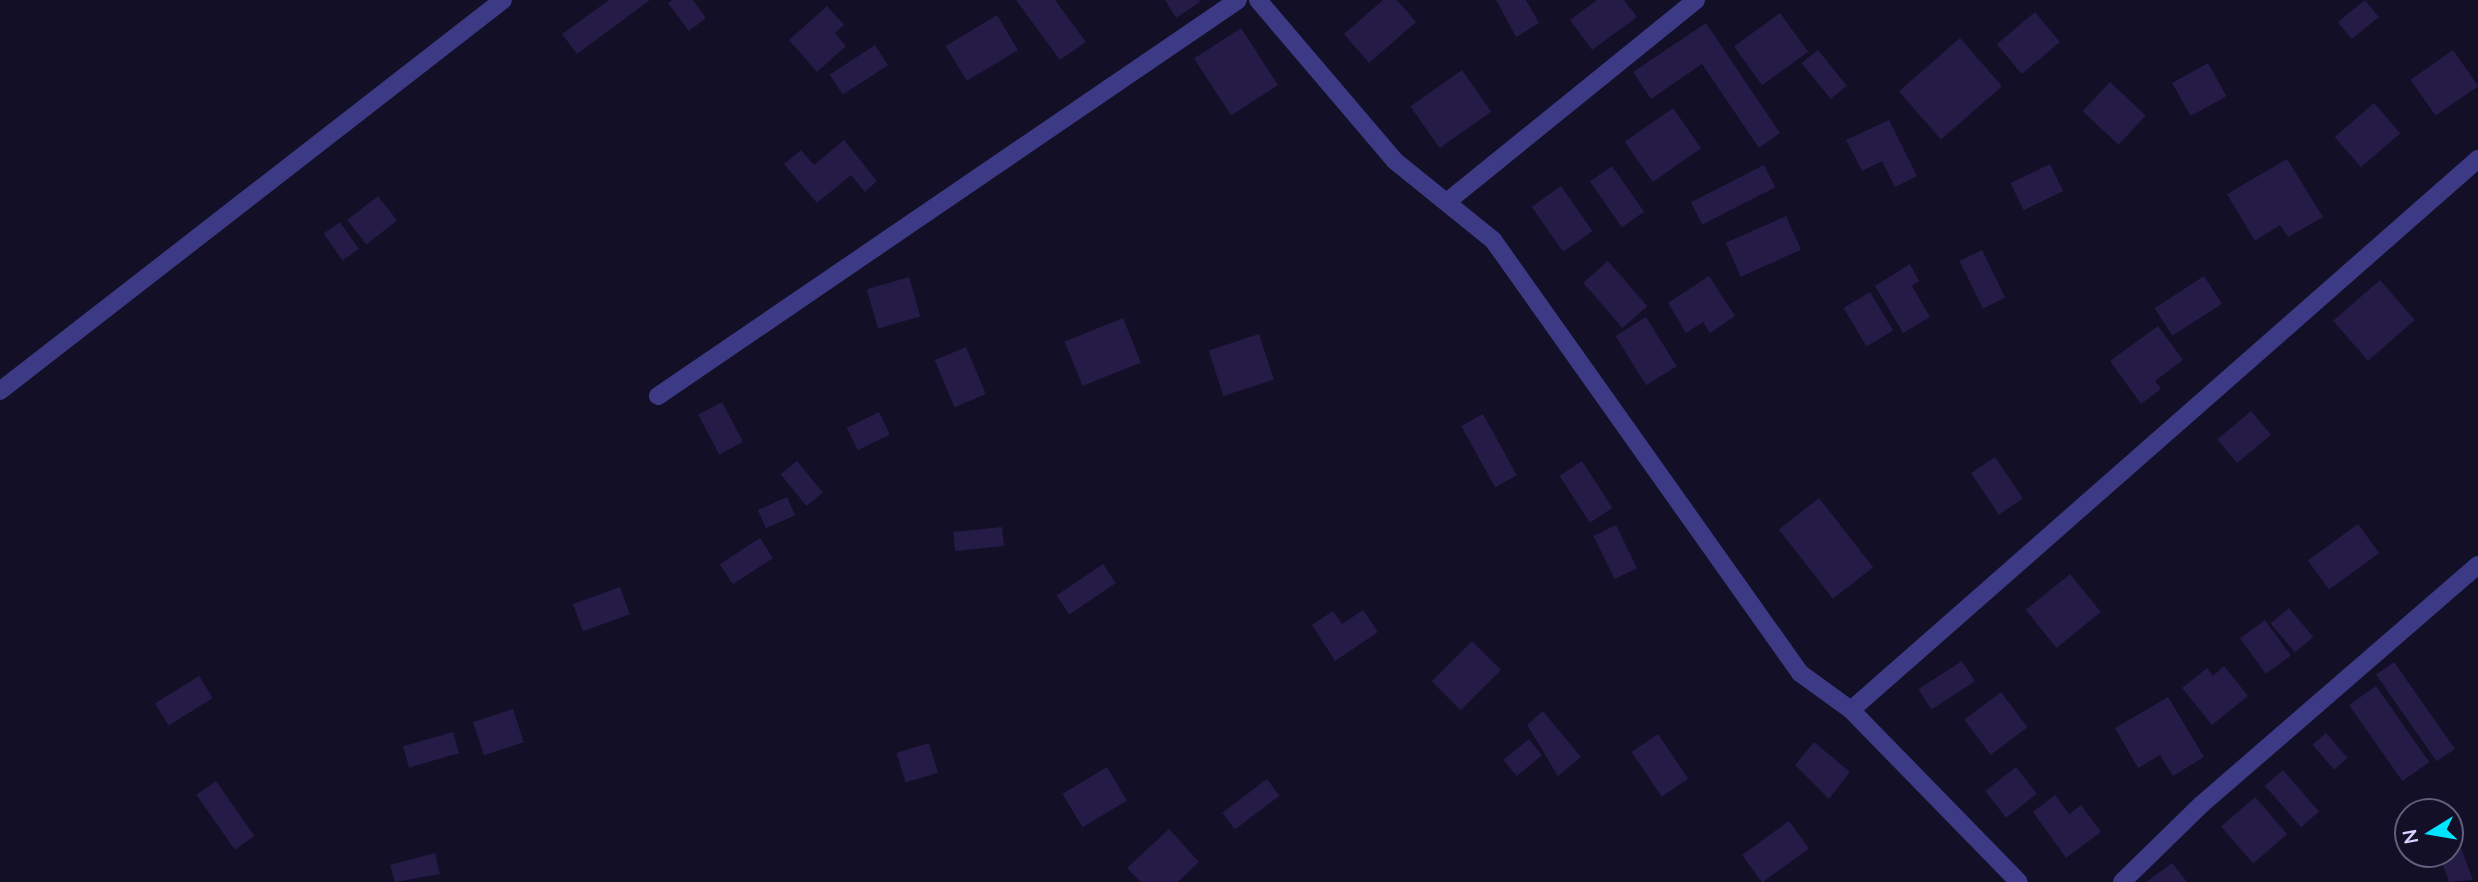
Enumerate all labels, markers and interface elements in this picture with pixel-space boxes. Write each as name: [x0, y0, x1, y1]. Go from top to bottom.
north arrow: [2394, 798, 2464, 868]
text: N: [2397, 827, 2423, 846]

